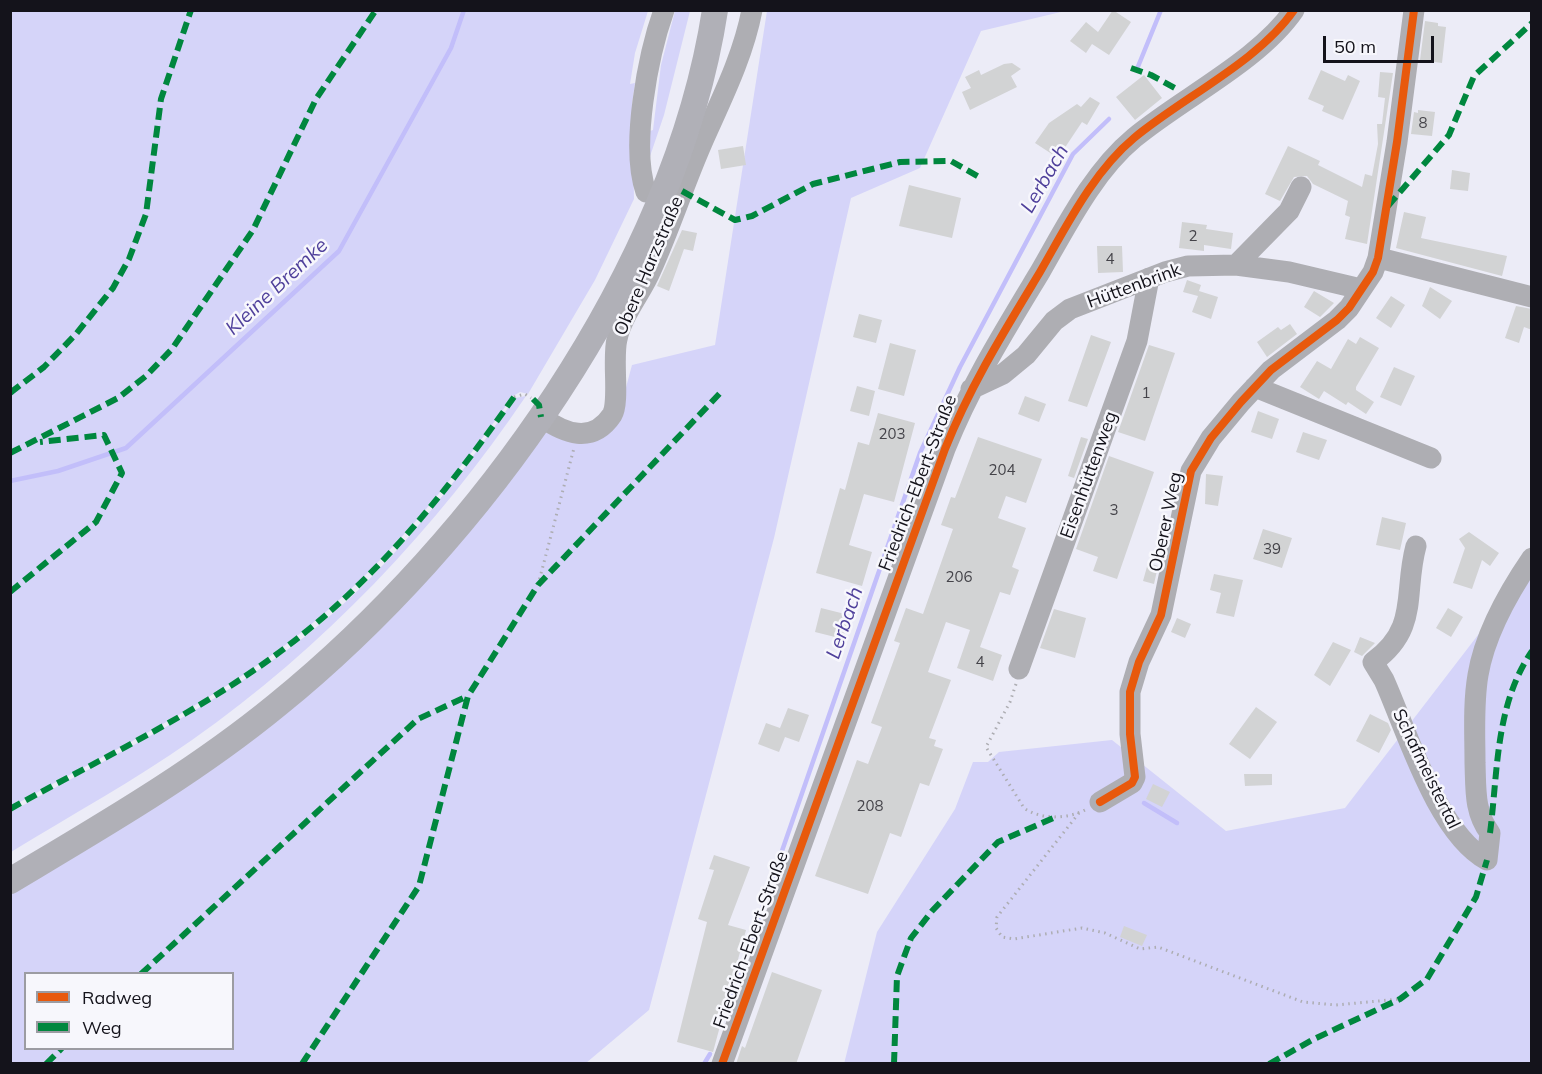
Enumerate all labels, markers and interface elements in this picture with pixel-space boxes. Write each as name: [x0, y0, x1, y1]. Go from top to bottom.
scale bar: [1326, 24, 1437, 62]
text: 50 m: [1334, 35, 1376, 58]
house number: 8: [1419, 114, 1427, 132]
water label: Lerbach: [1016, 141, 1074, 217]
street label: Obere Harzstraße: [610, 193, 688, 339]
house number: 2: [1189, 227, 1197, 245]
water label: Kleine Bremke: [221, 234, 333, 340]
house number: 4: [1106, 250, 1114, 268]
street label: Hüttenbrink: [1084, 259, 1184, 313]
house number: 1: [1142, 384, 1150, 402]
street label: Friedrich-Ebert-Straße: [874, 392, 962, 574]
street label: Eisenhüttenweg: [1056, 408, 1122, 542]
house number: 203: [879, 425, 905, 443]
house number: 204: [989, 461, 1015, 479]
street label: Oberer Weg: [1145, 470, 1187, 574]
house number: 3: [1110, 501, 1118, 519]
house number: 39: [1263, 540, 1281, 558]
house number: 206: [946, 568, 972, 586]
water label: Lerbach: [822, 584, 868, 662]
house number: 4: [976, 653, 984, 671]
street label: Schafmeistertal: [1388, 706, 1464, 832]
house number: 208: [857, 797, 883, 815]
street label: Friedrich-Ebert-Straße: [709, 848, 793, 1032]
legend: [24, 972, 234, 1050]
text: Radweg: [82, 986, 152, 1009]
text: Weg: [82, 1016, 122, 1039]

